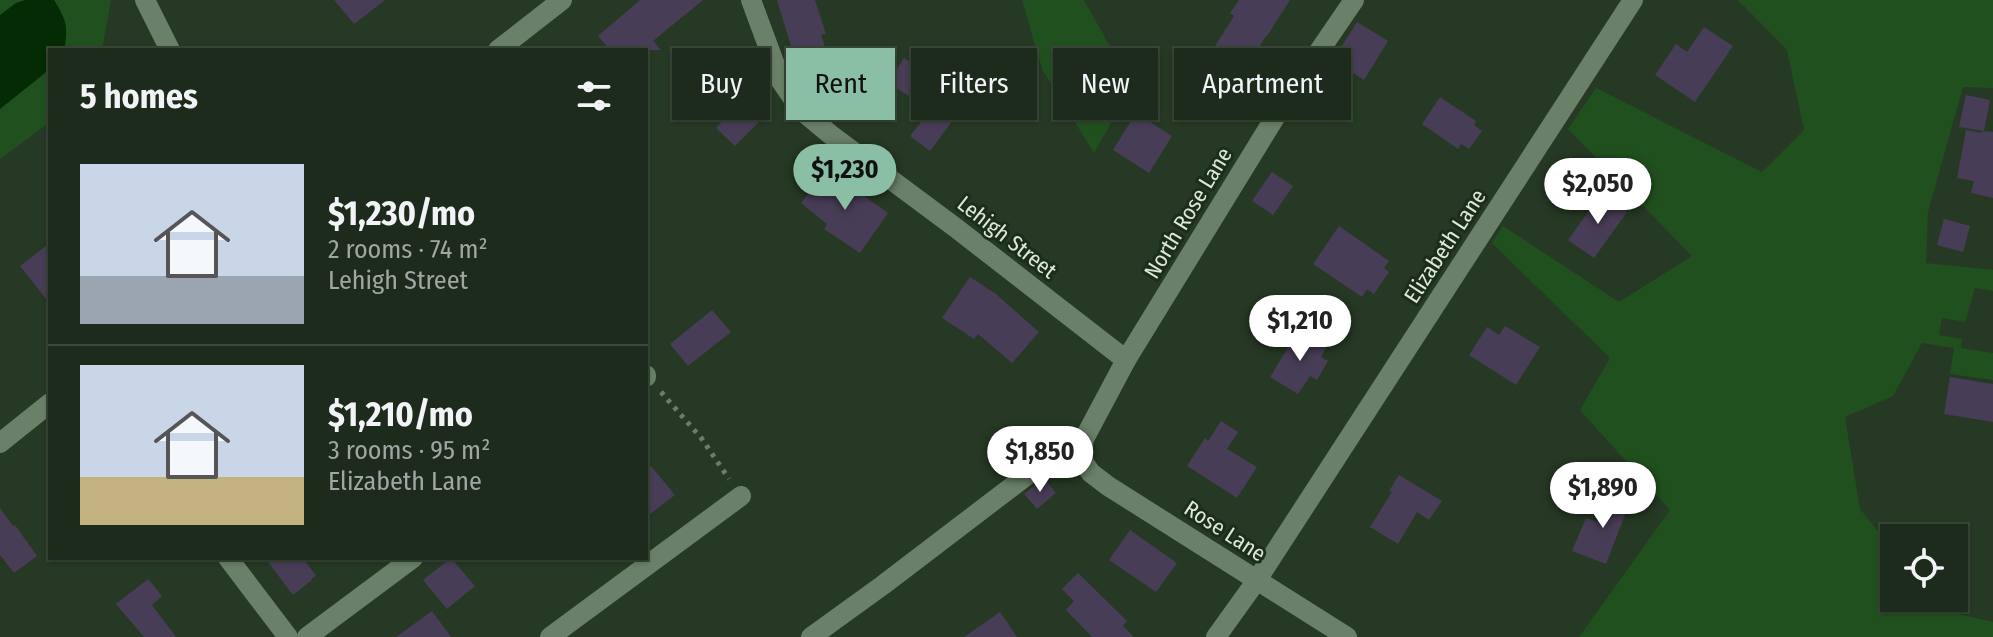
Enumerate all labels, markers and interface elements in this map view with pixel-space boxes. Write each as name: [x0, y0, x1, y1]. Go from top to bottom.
chip: Buy: [672, 48, 770, 120]
chip: Rent: [786, 48, 895, 120]
chip: Filters: [911, 48, 1037, 120]
chip: New: [1053, 48, 1158, 120]
chip: Apartment: [1174, 48, 1351, 120]
icon: filters: [572, 74, 616, 118]
text: 5 homes: [80, 76, 198, 117]
street label: North Rose Lane: [1138, 143, 1238, 283]
pin: $1,230: [780, 144, 910, 212]
text: $1,230: [811, 154, 879, 185]
pin: $2,050: [1533, 158, 1663, 226]
text: $2,050: [1562, 168, 1634, 199]
street label: Elizabeth Lane: [1398, 184, 1492, 308]
street label: Lehigh Street: [952, 190, 1063, 285]
text: $1,230/mo: [328, 193, 475, 234]
icon: home: [144, 196, 240, 292]
text: 2 rooms · 74 m²: [328, 234, 488, 265]
text: Lehigh Street: [328, 265, 468, 296]
pin: $1,210: [1235, 295, 1365, 363]
text: $1,210: [1267, 305, 1333, 336]
text: $1,210/mo: [328, 394, 473, 435]
icon: home: [144, 397, 240, 493]
pin: $1,850: [975, 426, 1105, 494]
text: 3 rooms · 95 m²: [328, 435, 490, 466]
text: $1,850: [1005, 436, 1075, 467]
pin: $1,890: [1538, 462, 1668, 530]
text: Elizabeth Lane: [328, 466, 482, 497]
text: $1,890: [1568, 472, 1638, 503]
street label: Rose Lane: [1179, 495, 1271, 567]
map controls: [1880, 524, 1968, 612]
button: locate: [1880, 524, 1968, 612]

